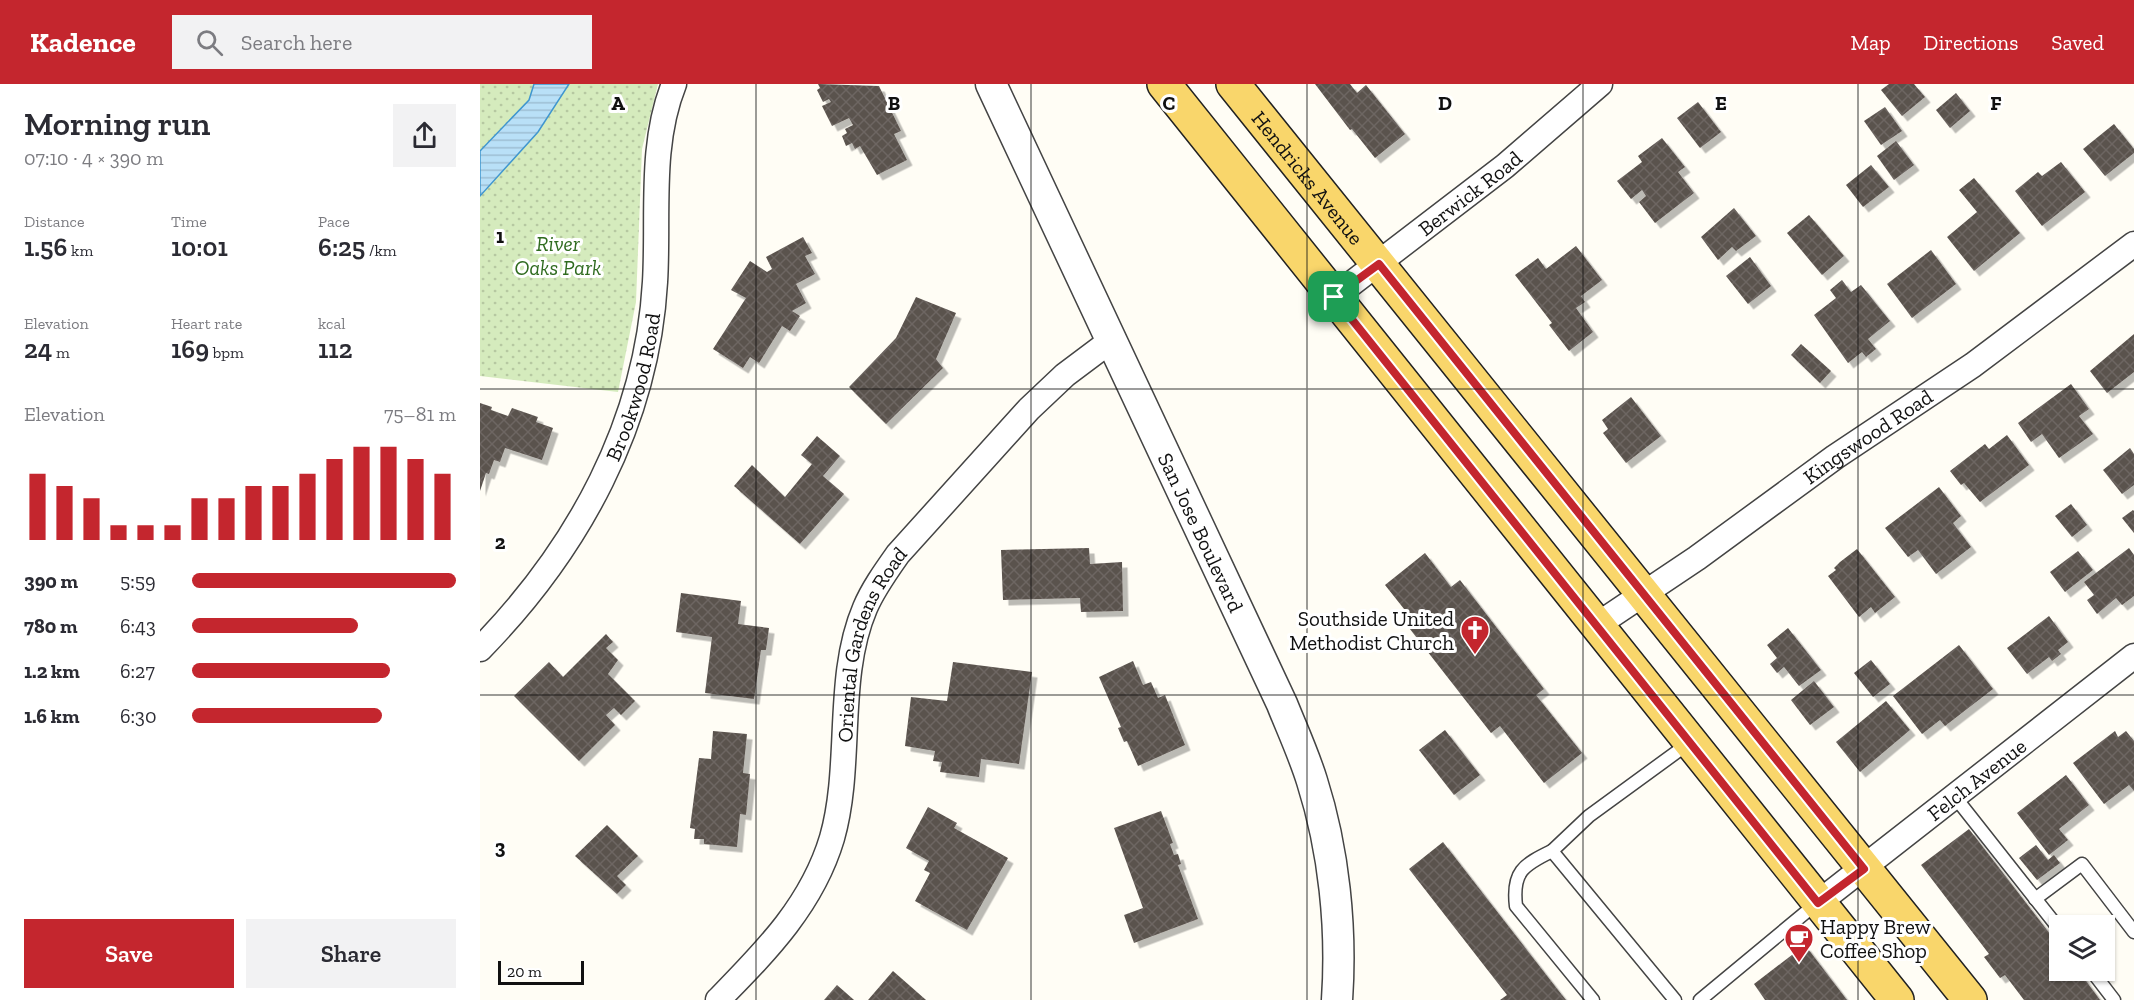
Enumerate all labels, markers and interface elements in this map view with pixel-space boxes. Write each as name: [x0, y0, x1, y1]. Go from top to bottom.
search box: [172, 15, 592, 69]
text: Kadence: [30, 26, 136, 59]
icon: search: [193, 26, 226, 59]
text: Search here: [241, 29, 352, 56]
text: Map: [1851, 30, 1891, 55]
text: Directions: [1924, 30, 2018, 55]
text: Saved: [2051, 30, 2104, 55]
text: A: [611, 91, 625, 115]
text: B: [888, 91, 900, 115]
text: C: [1163, 91, 1176, 115]
text: D: [1438, 91, 1452, 115]
text: E: [1715, 91, 1727, 115]
text: F: [1990, 91, 2002, 115]
text: Morning run: [24, 104, 210, 143]
button: share: [393, 104, 456, 167]
street label: Hendricks Avenue: [1247, 106, 1369, 249]
street label: Berwick Road: [1413, 145, 1527, 241]
text: 07:10 · 4 × 390 m: [24, 146, 163, 170]
text: Distance: [24, 212, 85, 231]
text: Time: [171, 212, 207, 231]
text: Pace: [318, 212, 350, 231]
text: 1: [496, 224, 504, 248]
text: 1.56: [24, 231, 67, 263]
text: 10:01: [171, 231, 228, 263]
text: 6:25: [318, 231, 365, 263]
park label: River Oaks Park: [515, 231, 601, 280]
text: km: [67, 241, 93, 260]
text: /km: [365, 241, 397, 260]
pin: [1308, 271, 1359, 322]
icon: arrive: [1317, 280, 1350, 313]
street label: Brookwood Road: [600, 311, 665, 465]
text: Elevation: [24, 314, 89, 333]
text: Heart rate: [171, 314, 242, 333]
text: kcal: [318, 314, 345, 333]
text: 24: [24, 333, 52, 365]
text: 169: [171, 333, 209, 365]
text: 112: [318, 333, 352, 365]
text: m: [52, 343, 70, 362]
text: bpm: [209, 343, 244, 362]
street label: Kingswood Road: [1798, 383, 1937, 489]
text: Elevation: [24, 402, 105, 426]
text: 75–81 m: [384, 402, 456, 426]
street label: San Jose Boulevard: [1153, 448, 1250, 616]
text: 2: [495, 530, 506, 554]
street label: Oriental Gardens Road: [832, 541, 912, 743]
text: 390 m: [24, 569, 78, 593]
text: 5:59: [120, 569, 156, 593]
place label: Southside United Methodist Church: [1289, 606, 1454, 655]
text: 780 m: [24, 614, 77, 638]
text: 6:43: [120, 614, 156, 638]
church icon: Southside United Methodist Church: [1459, 614, 1491, 656]
text: 1.2 km: [24, 659, 80, 683]
text: 6:27: [120, 659, 155, 683]
text: 1.6 km: [24, 704, 79, 728]
text: 6:30: [120, 704, 156, 728]
street label: Felch Avenue: [1922, 733, 2031, 826]
text: 3: [495, 835, 506, 859]
place label: Happy Brew Coffee Shop: [1820, 914, 1931, 963]
map controls: [2049, 915, 2115, 981]
button: layers: [2049, 915, 2115, 981]
button: Save: [24, 919, 234, 988]
button: Share: [246, 919, 456, 988]
cafe icon: Happy Brew Coffee Shop: [1783, 922, 1815, 964]
scale bar: [498, 958, 584, 986]
text: 20 m: [507, 962, 542, 981]

